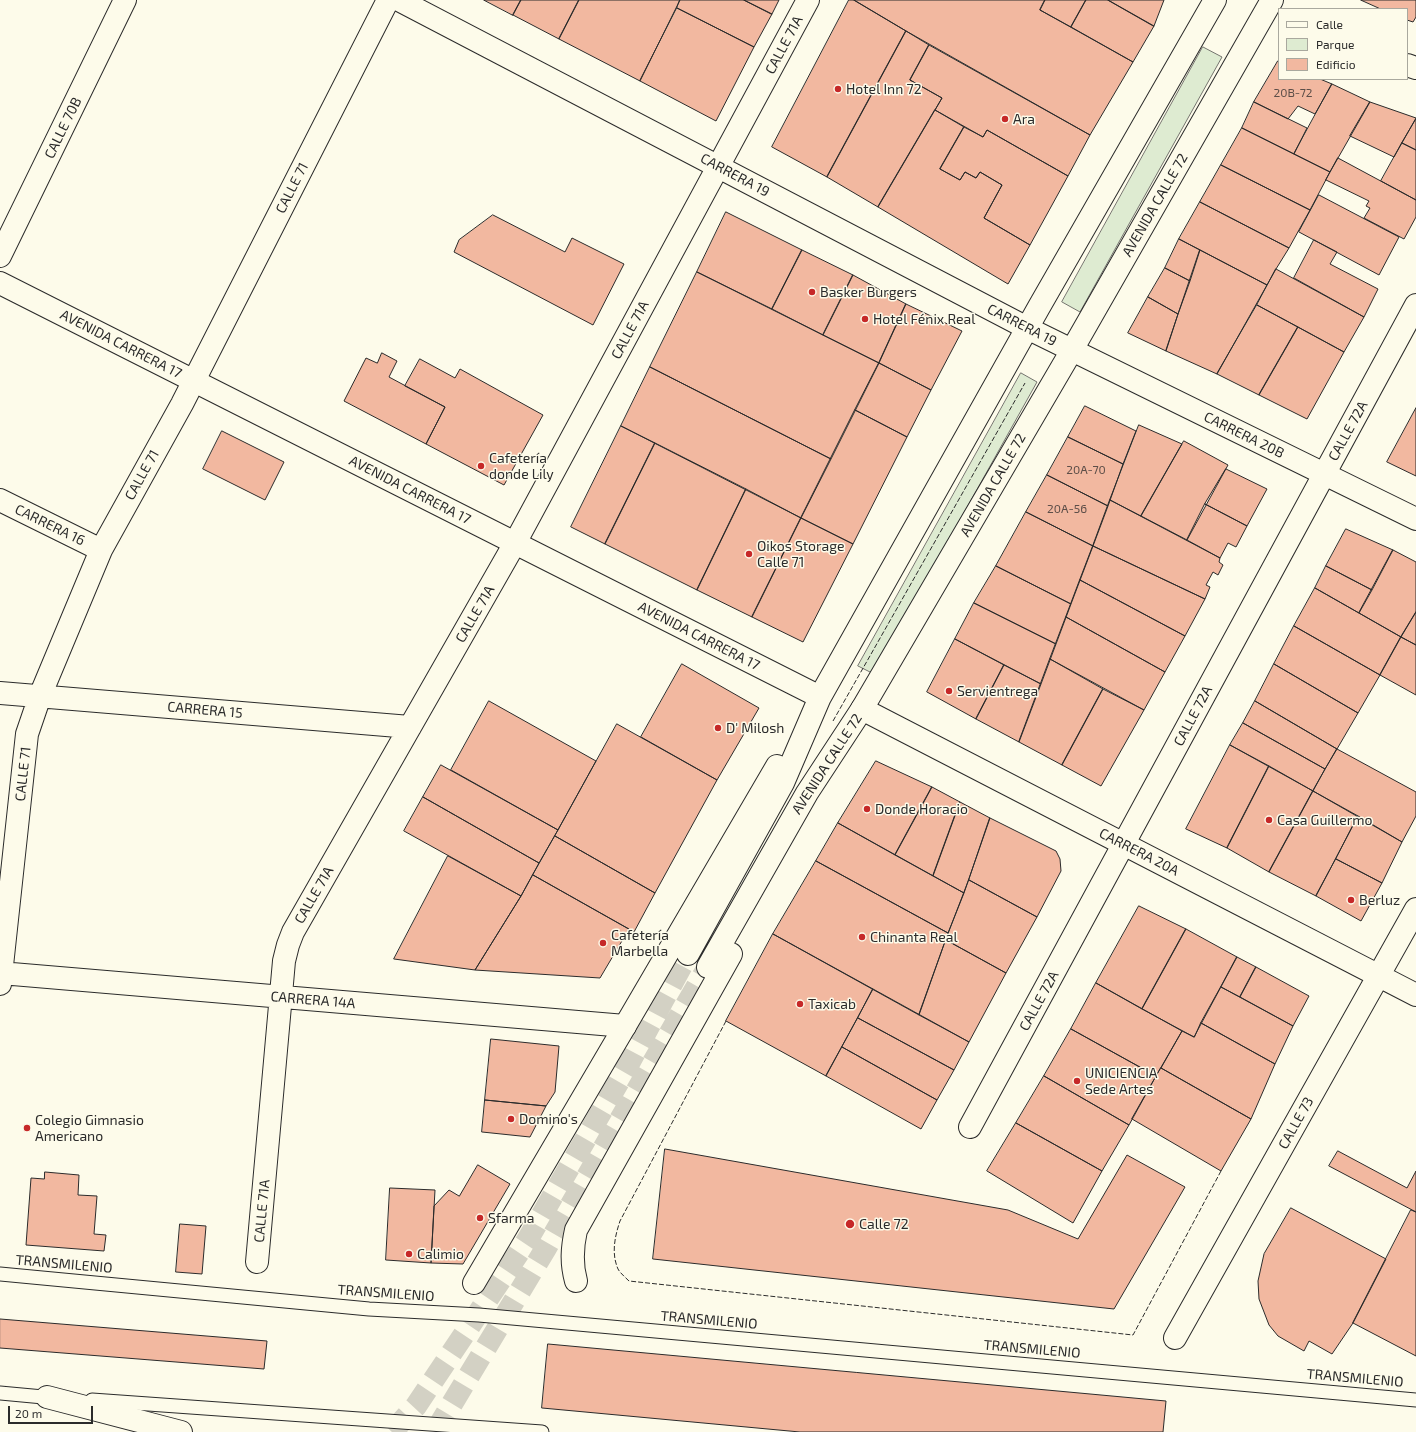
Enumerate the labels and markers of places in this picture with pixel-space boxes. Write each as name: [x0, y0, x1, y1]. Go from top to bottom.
place label: Hotel Inn 72: [846, 81, 922, 97]
marker: Hotel Inn 72: [833, 84, 843, 94]
place label: Ara: [1013, 111, 1035, 127]
marker: Ara: [1000, 114, 1010, 124]
place label: Basker Burgers: [820, 284, 917, 300]
marker: Basker Burgers: [807, 287, 817, 297]
place label: Hotel Fénix Real: [873, 311, 975, 327]
marker: Hotel Fénix Real: [860, 314, 870, 324]
place label: Cafetería donde Lily: [489, 450, 554, 482]
marker: Cafetería donde Lily: [476, 461, 486, 471]
place label: Oikos Storage Calle 71: [757, 538, 845, 570]
marker: Oikos Storage Calle 71: [744, 549, 754, 559]
place label: Servientrega: [957, 683, 1038, 699]
marker: Servientrega: [944, 686, 954, 696]
place label: D' Milosh: [726, 720, 784, 736]
marker: D' Milosh: [713, 723, 723, 733]
place label: Donde Horacio: [875, 801, 968, 817]
marker: Donde Horacio: [862, 804, 872, 814]
place label: Casa Guillermo: [1277, 812, 1372, 828]
marker: Casa Guillermo: [1264, 815, 1274, 825]
place label: Berluz: [1359, 892, 1400, 908]
marker: Berluz: [1346, 895, 1356, 905]
place label: Cafetería Marbella: [611, 927, 669, 960]
place label: Chinanta Real: [870, 929, 958, 945]
marker: Chinanta Real: [857, 932, 867, 942]
marker: Cafetería Marbella: [598, 938, 608, 948]
place label: Taxicab: [808, 996, 856, 1012]
marker: Taxicab: [795, 999, 805, 1009]
place label: UNICIENCIA Sede Artes: [1085, 1065, 1158, 1098]
marker: UNICIENCIA Sede Artes: [1072, 1076, 1082, 1086]
place label: Domino's: [519, 1111, 578, 1127]
place label: Colegio Gimnasio Americano: [35, 1112, 144, 1144]
marker: Domino's: [506, 1114, 516, 1124]
marker: Colegio Gimnasio Americano: [22, 1123, 32, 1133]
place label: Sfarma: [488, 1210, 534, 1226]
marker: Sfarma: [475, 1213, 485, 1223]
place label: Calle 72: [859, 1216, 909, 1232]
marker: Calle 72: [844, 1218, 856, 1230]
place label: Calimio: [417, 1246, 464, 1262]
marker: Calimio: [404, 1249, 414, 1259]

